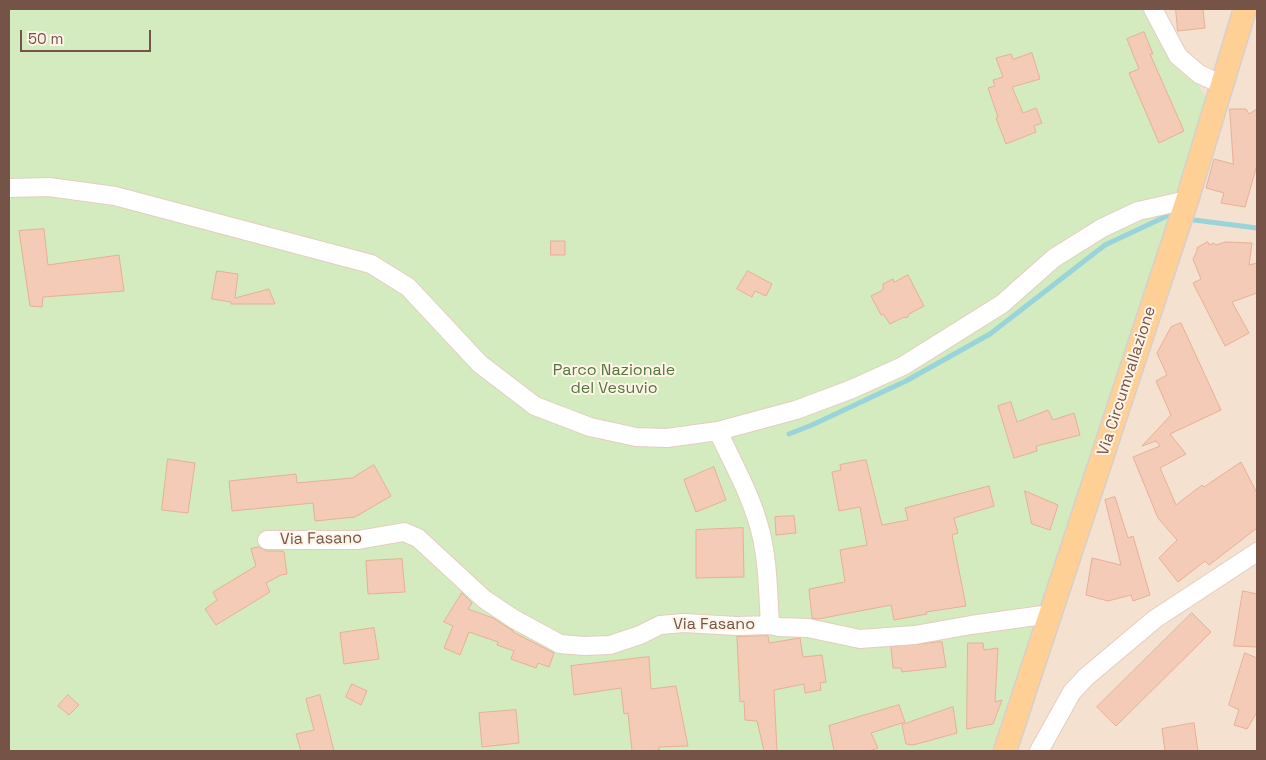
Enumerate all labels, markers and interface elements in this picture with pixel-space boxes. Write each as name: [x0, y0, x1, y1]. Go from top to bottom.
scale bar: [22, 20, 154, 52]
text: 50 m: [28, 29, 63, 48]
street label: Via Circumvallazione: [1094, 304, 1160, 458]
park label: Parco Nazionale del Vesuvio: [553, 361, 675, 399]
street label: Via Fasano: [280, 529, 362, 549]
street label: Via Fasano: [673, 615, 755, 635]

